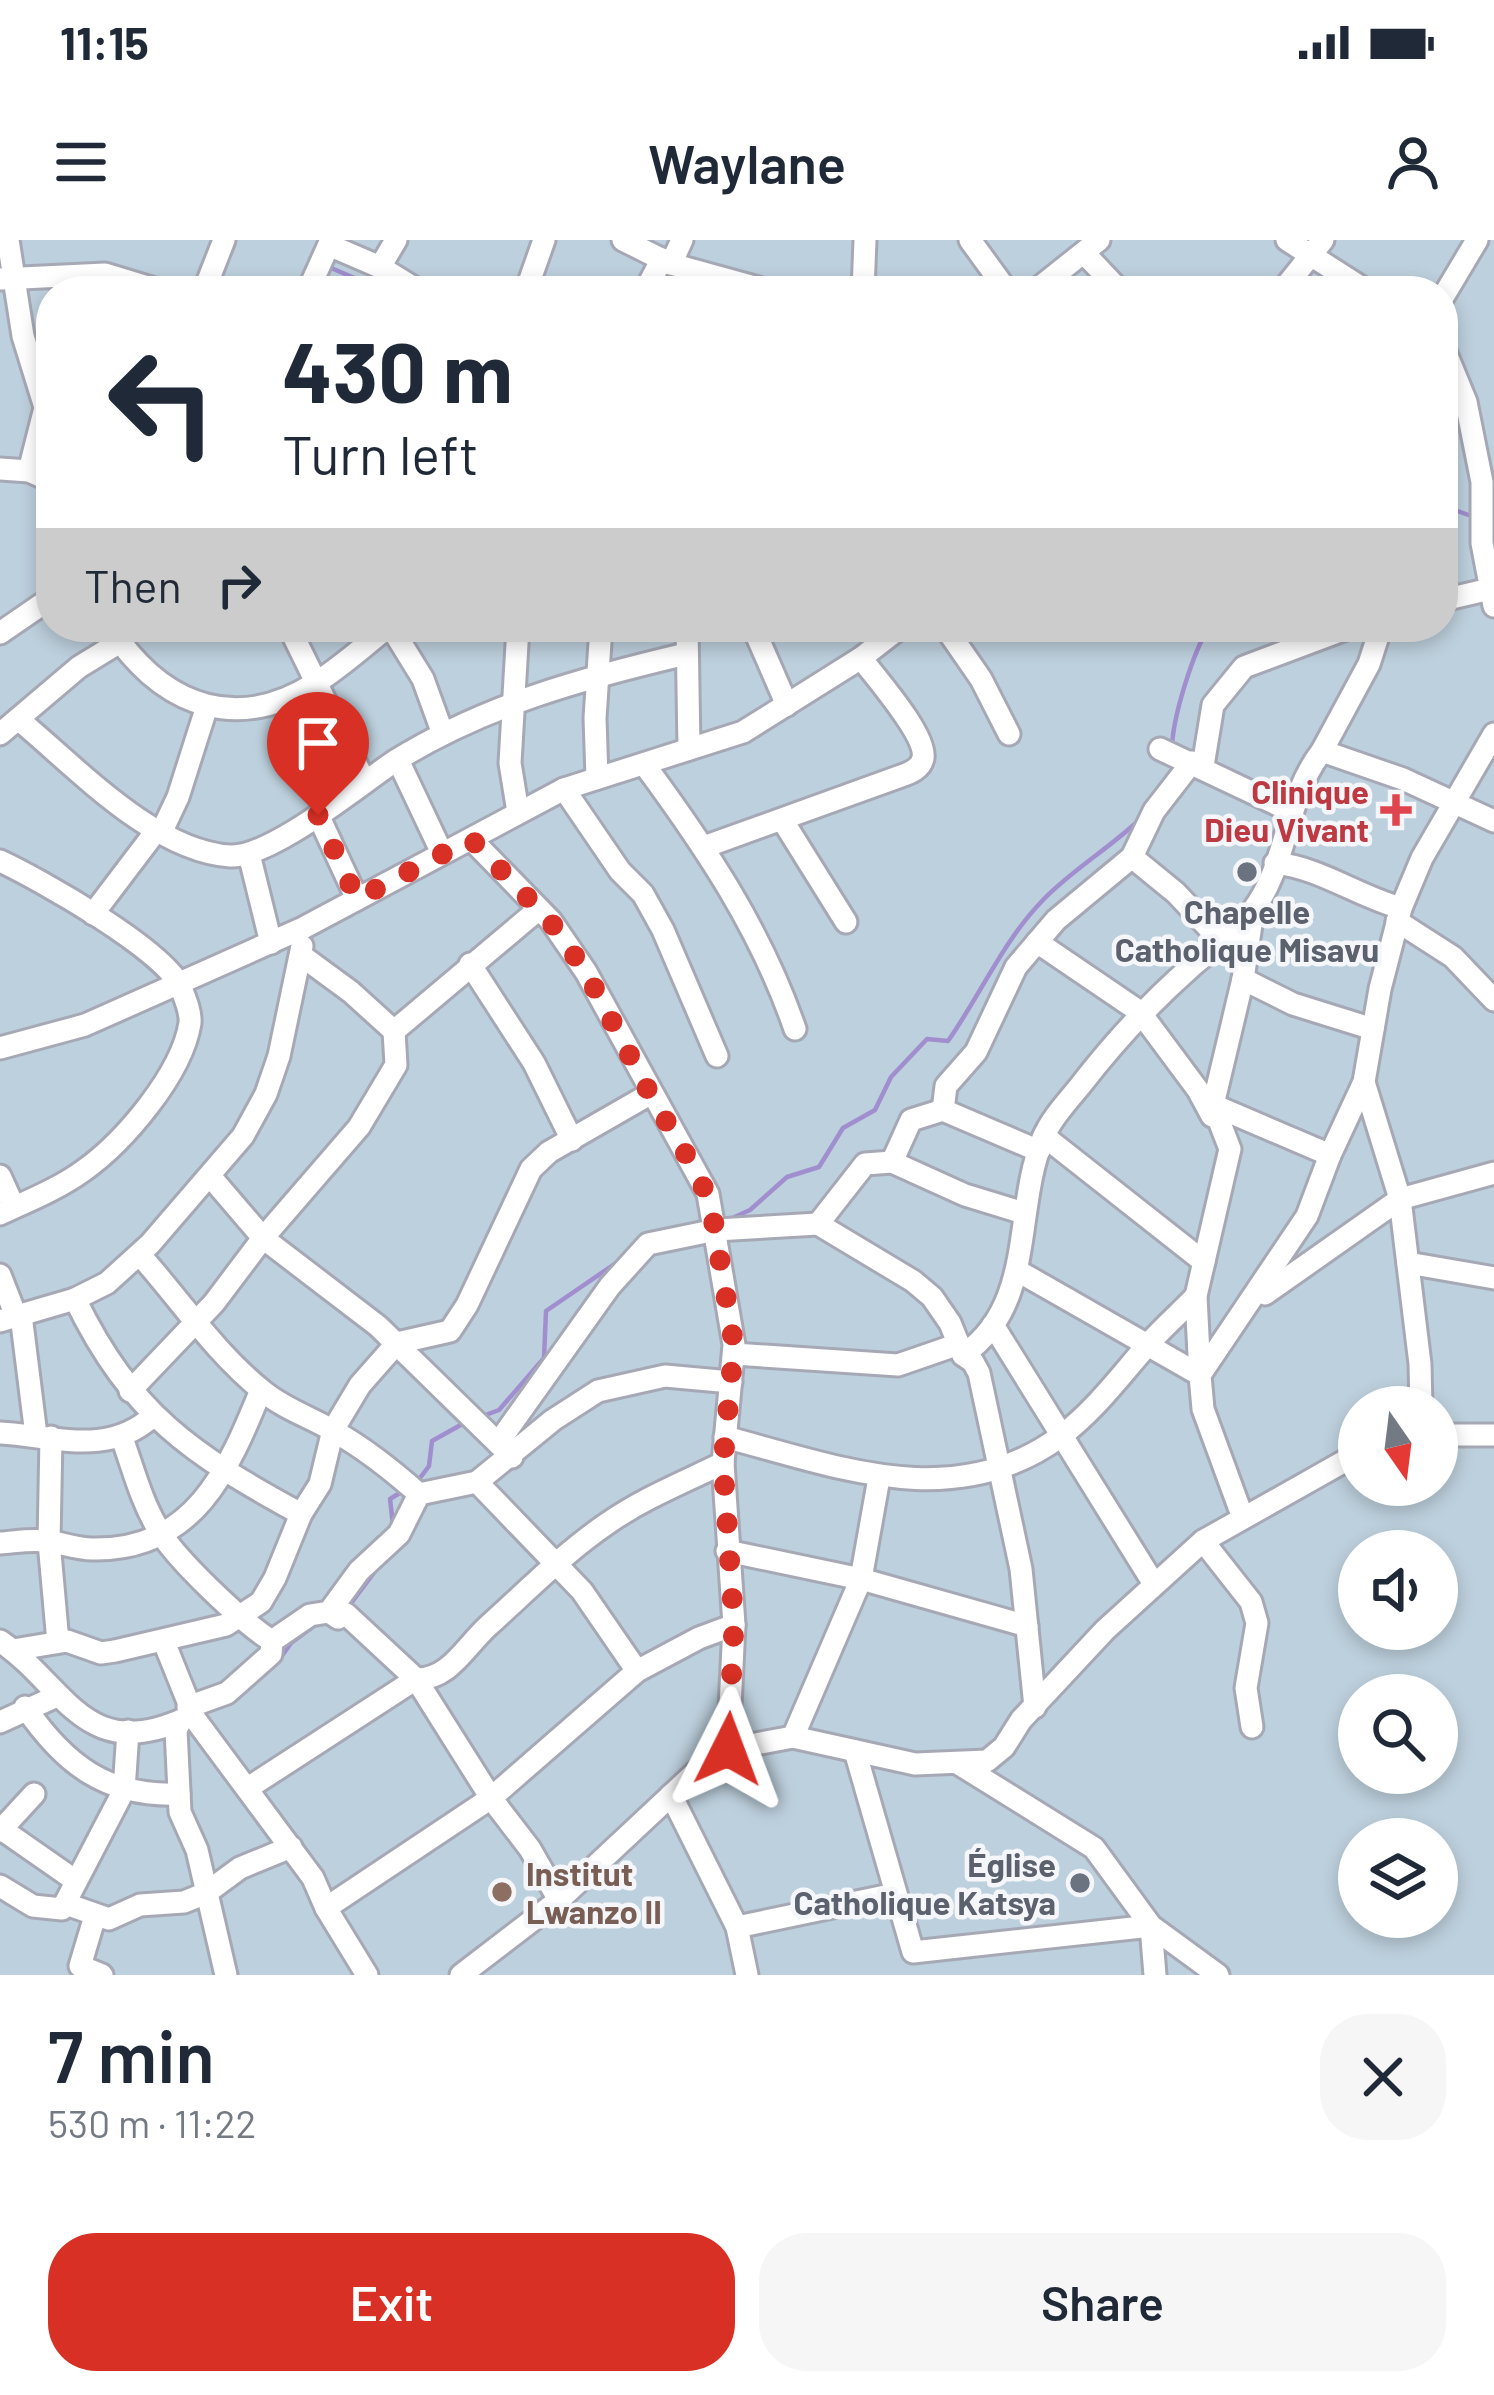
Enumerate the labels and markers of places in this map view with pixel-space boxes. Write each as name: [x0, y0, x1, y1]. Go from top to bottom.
pin: [267, 692, 369, 815]
place label: Clinique Dieu Vivant: [1204, 771, 1369, 849]
marker: Clinique Dieu Vivant: [1380, 794, 1412, 826]
marker: Chapelle Catholique Misavu: [1234, 859, 1260, 885]
place label: Chapelle Catholique Misavu: [1115, 891, 1379, 969]
place label: Église Catholique Katsya: [793, 1844, 1056, 1922]
place label: Institut Lwanzo II: [526, 1853, 662, 1931]
marker: Église Catholique Katsya: [1067, 1870, 1093, 1896]
marker: Institut Lwanzo II: [489, 1879, 515, 1905]

